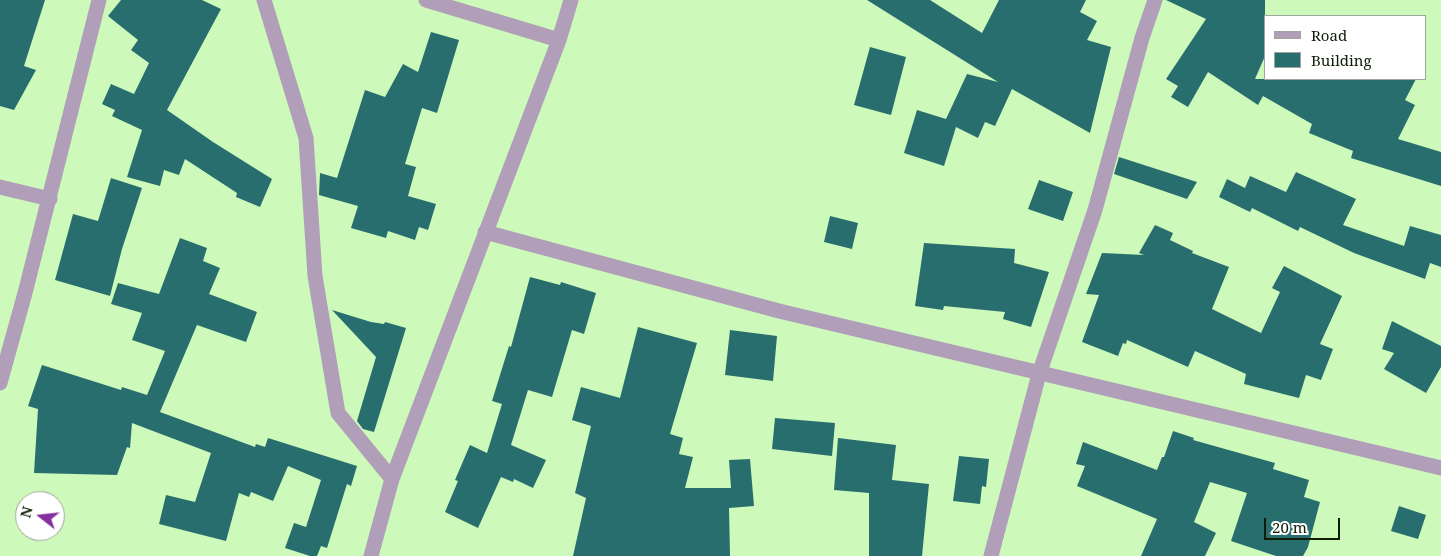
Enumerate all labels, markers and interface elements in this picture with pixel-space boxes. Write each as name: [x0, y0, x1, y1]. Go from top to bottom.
legend: [1264, 15, 1426, 80]
text: Road: [1311, 25, 1347, 45]
text: Building: [1311, 50, 1372, 70]
north arrow: [15, 491, 65, 541]
text: N: [15, 504, 37, 520]
scale bar: [1266, 508, 1342, 540]
text: 20 m: [1272, 517, 1307, 537]

